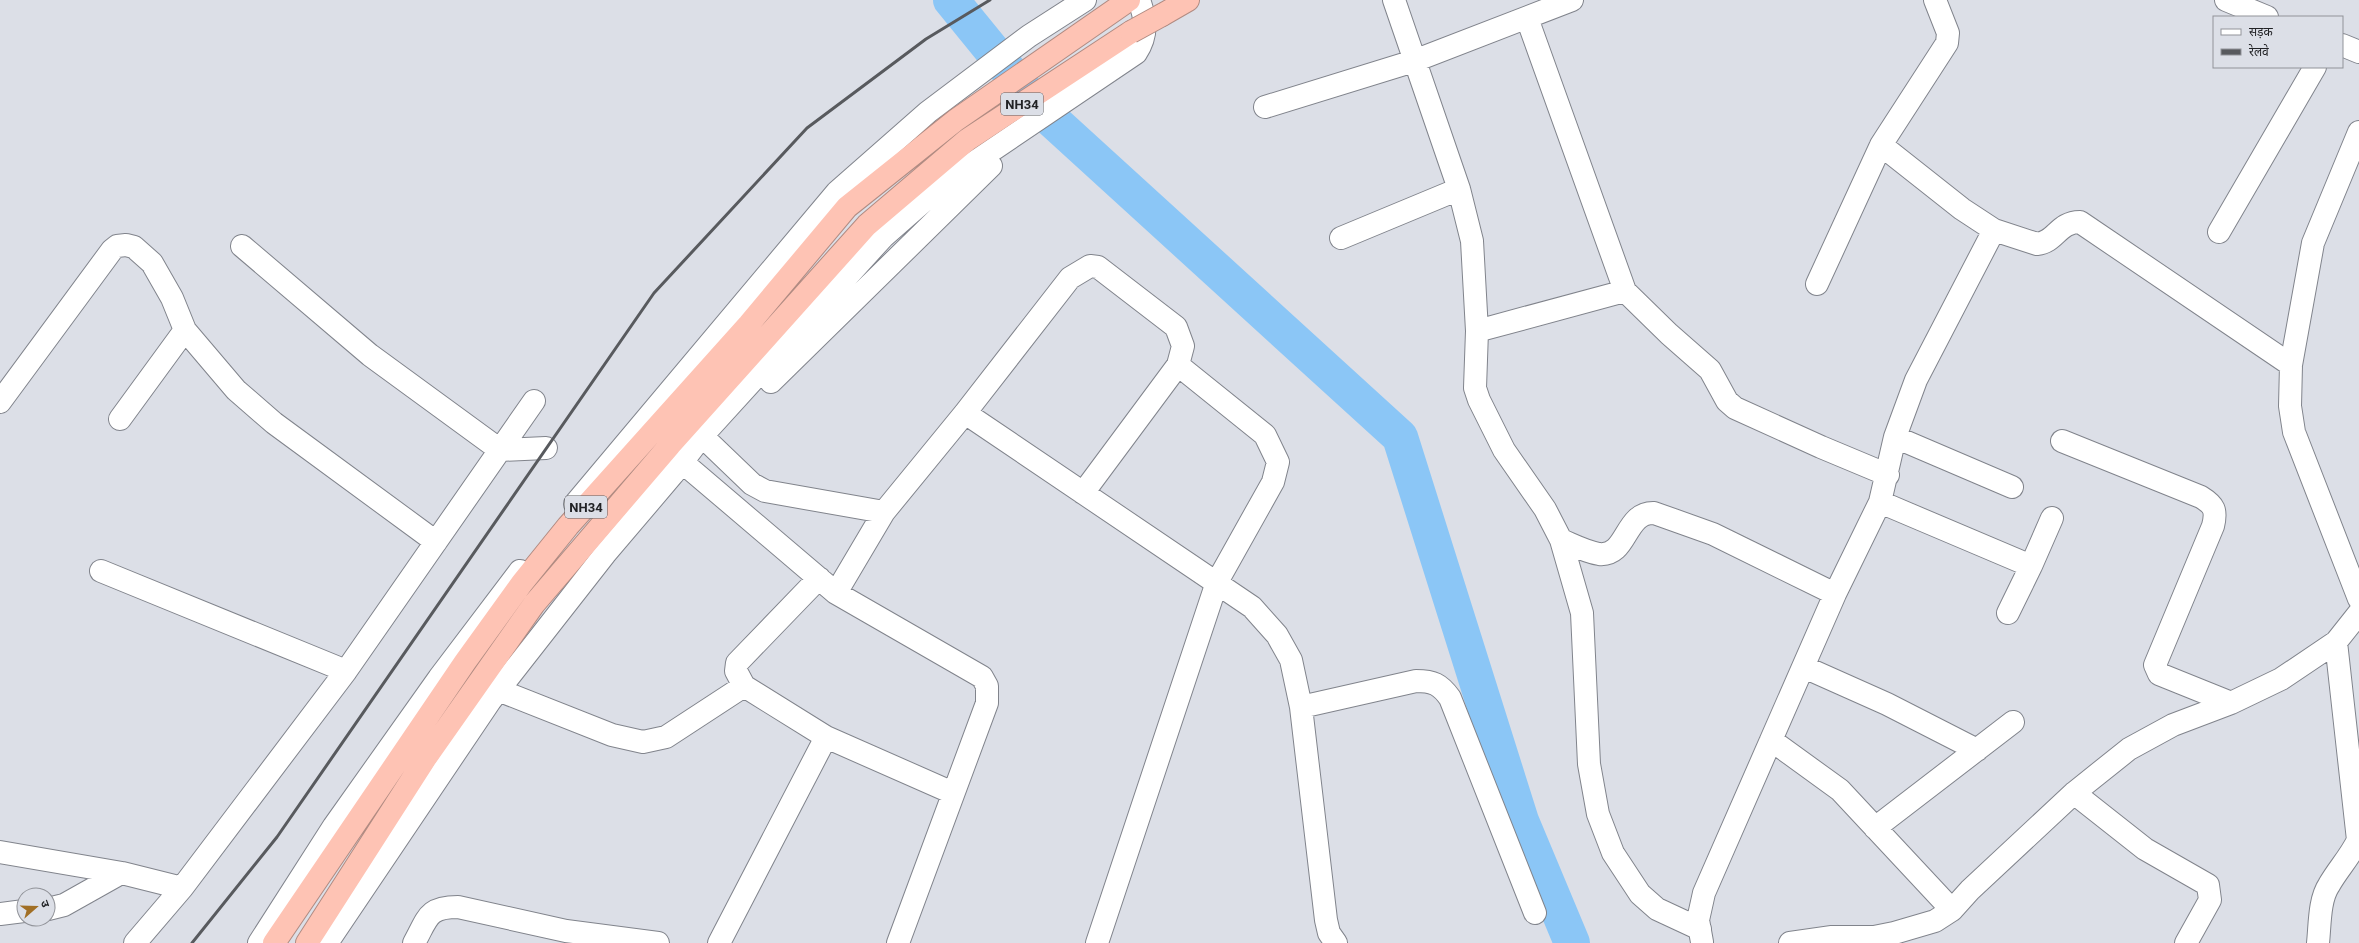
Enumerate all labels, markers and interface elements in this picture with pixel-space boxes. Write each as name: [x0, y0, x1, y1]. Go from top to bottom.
legend: [2213, 16, 2343, 68]
text: सड़क: [2249, 25, 2274, 39]
text: रेलवे: [2249, 44, 2269, 59]
road number: NH34: [1001, 93, 1043, 115]
road number: NH34: [565, 496, 607, 518]
north arrow: [16, 887, 56, 927]
text: उ: [38, 899, 52, 910]

